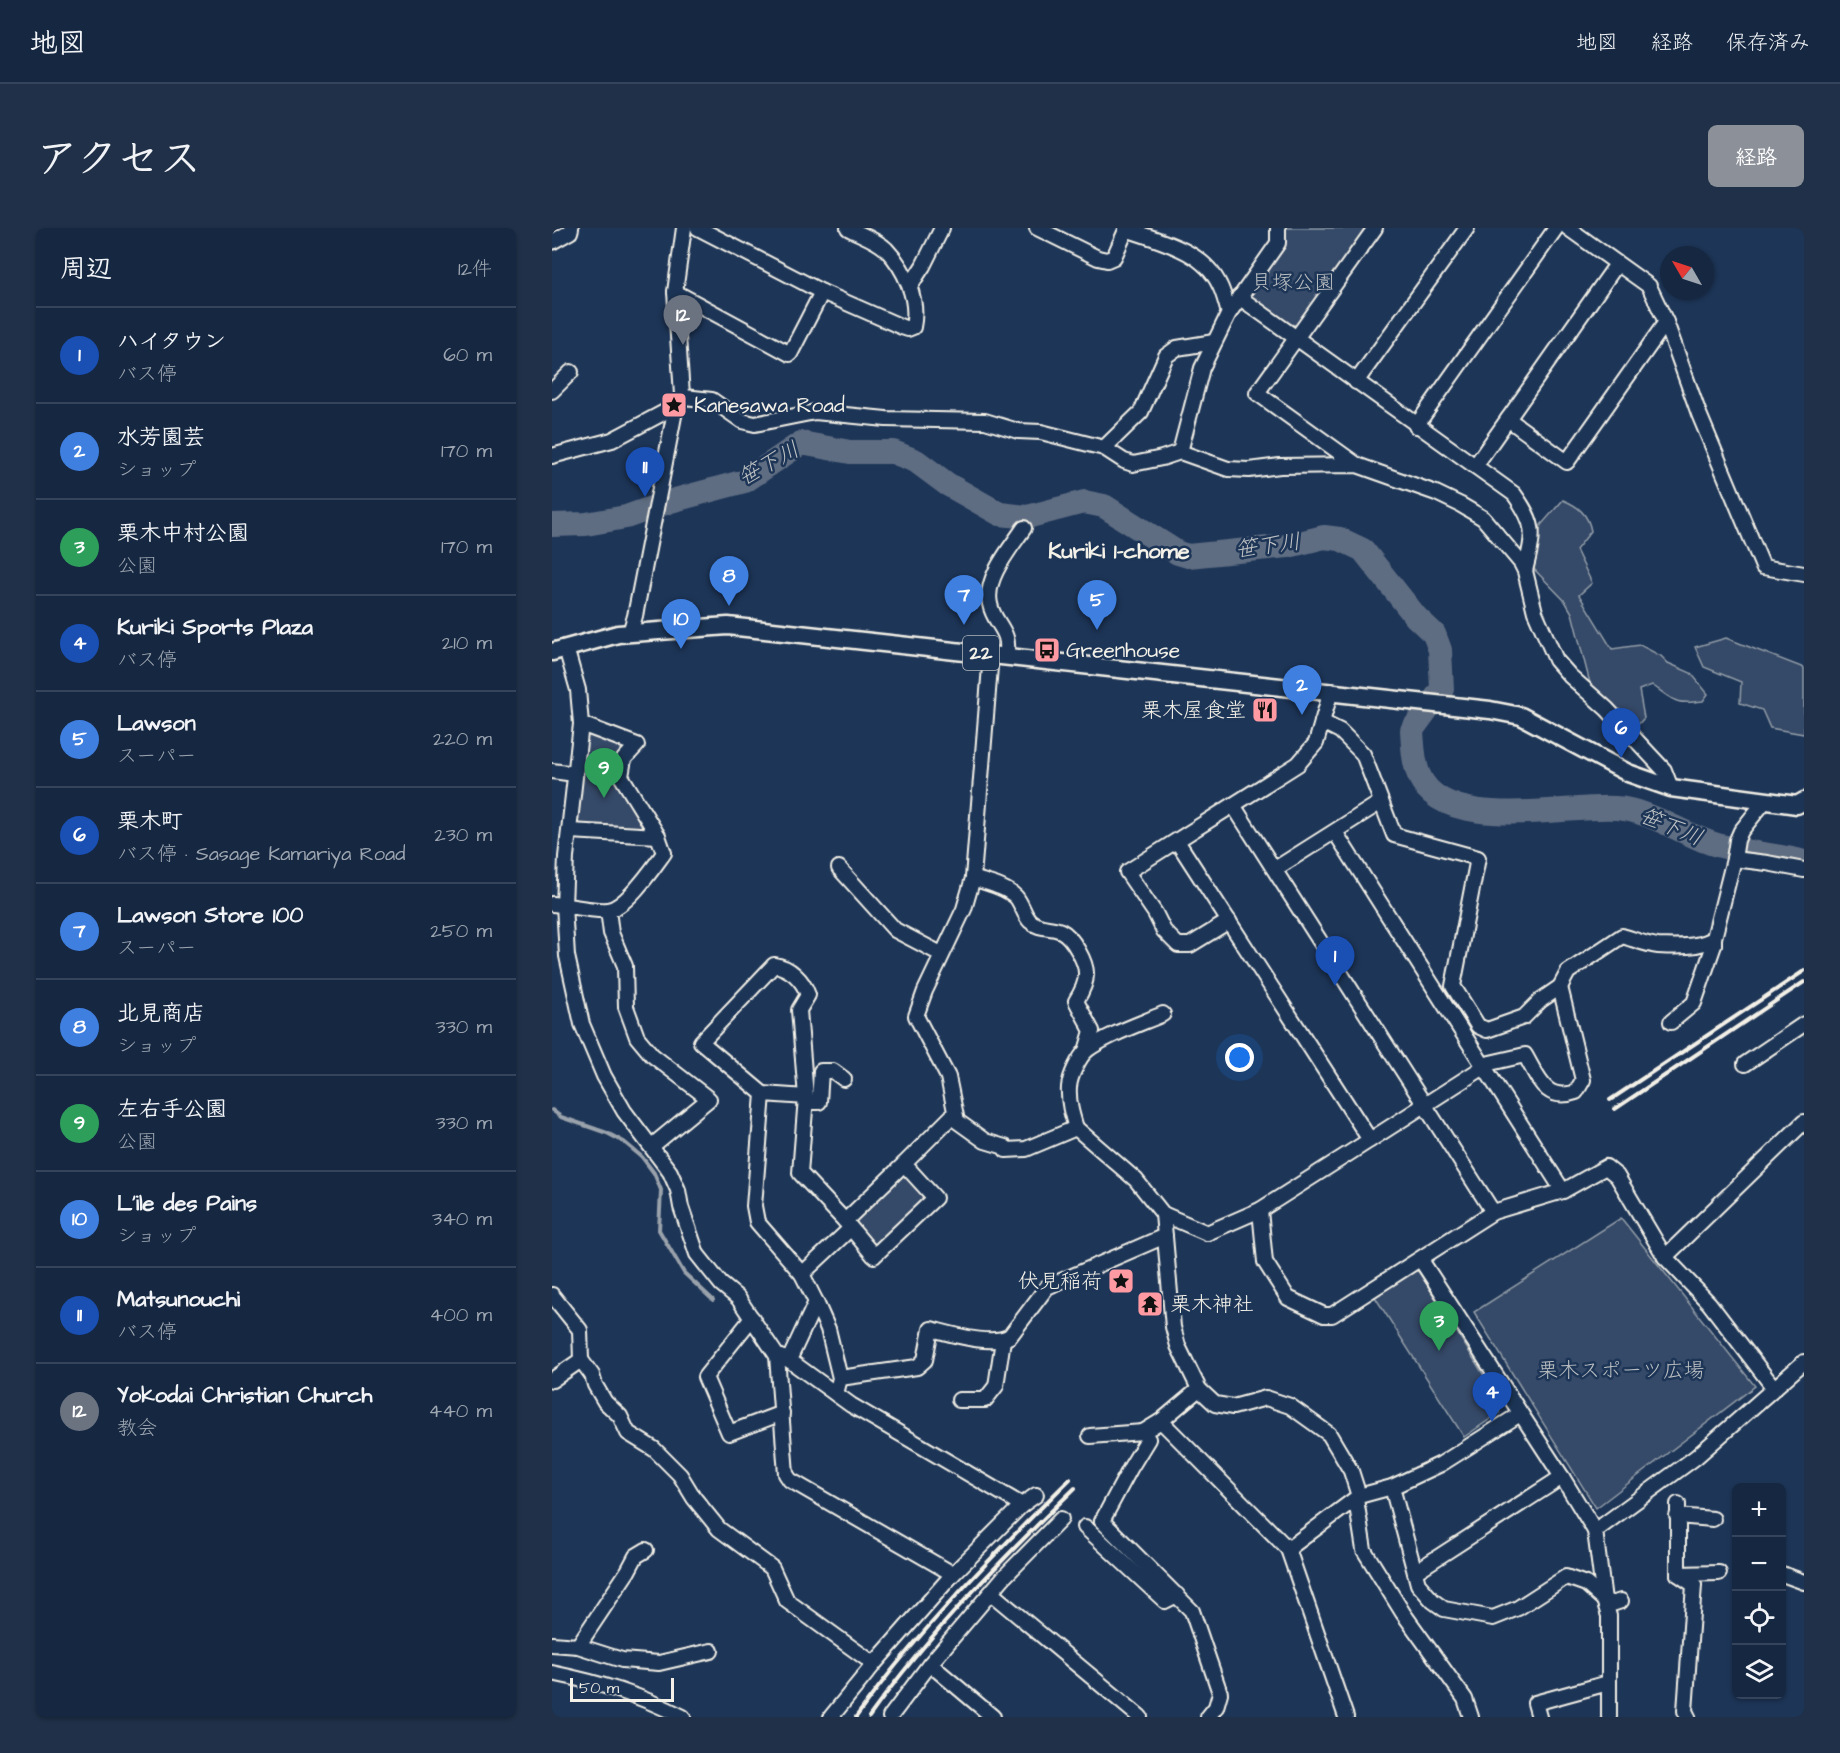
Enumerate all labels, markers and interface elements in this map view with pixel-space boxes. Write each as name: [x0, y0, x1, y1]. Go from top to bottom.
text: 地図: [30, 24, 86, 63]
text: 地図: [1576, 28, 1618, 57]
text: 経路: [1651, 28, 1693, 57]
text: 保存済み: [1726, 28, 1810, 57]
button: 経路: [1708, 125, 1804, 187]
text: アクセス: [36, 131, 201, 189]
north arrow: [1660, 246, 1714, 300]
text: 周辺: [60, 251, 112, 287]
text: 12件: [458, 255, 492, 283]
park label: 貝塚公園: [1251, 268, 1335, 297]
pin: 12: [664, 296, 702, 345]
text: ハイタウン: [117, 326, 226, 357]
text: 1: [78, 341, 81, 369]
text: 60 m: [443, 341, 492, 369]
text: バス停: [117, 360, 177, 388]
place icon: Kanesawa Road: [659, 390, 689, 420]
place label: Kanesawa Road: [694, 391, 845, 420]
text: 水芳園芸: [117, 422, 205, 453]
water label: 笹下川: [733, 434, 805, 494]
text: 2: [74, 437, 85, 465]
text: 170 m: [441, 437, 492, 465]
pin: 11: [626, 448, 664, 497]
text: ショップ: [117, 456, 196, 484]
text: 栗木中村公園: [117, 518, 249, 549]
water label: 笹下川: [1233, 526, 1303, 566]
text: 3: [74, 533, 85, 561]
text: 170 m: [441, 533, 492, 561]
district label: Kuriki 1-chome: [1048, 536, 1190, 567]
text: 公園: [117, 552, 157, 580]
pin: 8: [710, 556, 748, 606]
pin: 7: [944, 576, 984, 625]
pin: 5: [1078, 580, 1116, 630]
pin: 10: [662, 600, 700, 649]
text: Kuriki Sports Plaza: [117, 612, 313, 643]
text: 4: [73, 629, 86, 657]
text: 210 m: [442, 629, 492, 657]
bus stop icon: Greenhouse: [1032, 635, 1062, 665]
road number: 22: [963, 636, 999, 670]
place label: Greenhouse: [1066, 636, 1180, 665]
text: バス停: [117, 646, 177, 674]
pin: 2: [1282, 666, 1322, 715]
restaurant icon: 栗木屋食堂: [1250, 695, 1280, 725]
place label: 栗木屋食堂: [1141, 696, 1246, 725]
text: Lawson: [117, 708, 196, 739]
pin: 6: [1602, 708, 1640, 758]
text: 5: [72, 725, 87, 753]
text: 220 m: [433, 725, 492, 753]
text: スーパー: [117, 742, 196, 770]
pin: 9: [584, 748, 624, 798]
water label: 笹下川: [1635, 800, 1707, 854]
text: 栗木町: [117, 806, 183, 837]
text: 6: [73, 821, 86, 849]
text: 230 m: [434, 821, 492, 849]
text: バス停 · Sasage Kamariya Road: [117, 840, 405, 868]
text: Lawson Store 100: [117, 900, 303, 931]
text: 7: [73, 917, 86, 945]
text: 250 m: [430, 917, 492, 945]
text: スーパー: [117, 934, 196, 962]
pin: 1: [1316, 936, 1354, 986]
text: 北見商店: [117, 998, 205, 1029]
text: 8: [73, 1013, 86, 1041]
text: 330 m: [435, 1013, 492, 1041]
text: ショップ: [117, 1032, 196, 1060]
your location: [1225, 1043, 1254, 1072]
text: 左右手公園: [117, 1094, 227, 1125]
text: 9: [74, 1109, 85, 1137]
text: 330 m: [435, 1109, 492, 1137]
text: 公園: [117, 1128, 157, 1156]
text: L'ile des Pains: [117, 1188, 257, 1219]
text: 10: [72, 1205, 87, 1233]
text: 340 m: [432, 1205, 492, 1233]
text: ショップ: [117, 1222, 196, 1250]
place icon: 伏見稲荷: [1106, 1266, 1136, 1296]
place label: 伏見稲荷: [1018, 1267, 1102, 1296]
text: Matsunouchi: [117, 1284, 240, 1315]
temple icon: 栗木神社: [1135, 1289, 1165, 1319]
place label: 栗木神社: [1170, 1290, 1254, 1319]
text: 11: [77, 1301, 82, 1329]
text: 400 m: [430, 1301, 492, 1329]
pin: 3: [1420, 1302, 1458, 1351]
text: バス停: [117, 1318, 177, 1346]
park label: 栗木スポーツ広場: [1537, 1356, 1705, 1385]
pin: 4: [1472, 1372, 1512, 1422]
text: Yokodai Christian Church: [117, 1380, 372, 1411]
text: 12: [72, 1397, 87, 1425]
text: 440 m: [429, 1397, 492, 1425]
text: 教会: [117, 1414, 157, 1442]
map controls: [1732, 1483, 1786, 1699]
button: +: [1732, 1483, 1786, 1537]
button: −: [1732, 1537, 1786, 1591]
button: locate: [1732, 1591, 1786, 1645]
button: layers: [1732, 1645, 1786, 1699]
scale bar: [570, 1675, 674, 1702]
text: 50 m: [579, 1677, 619, 1699]

